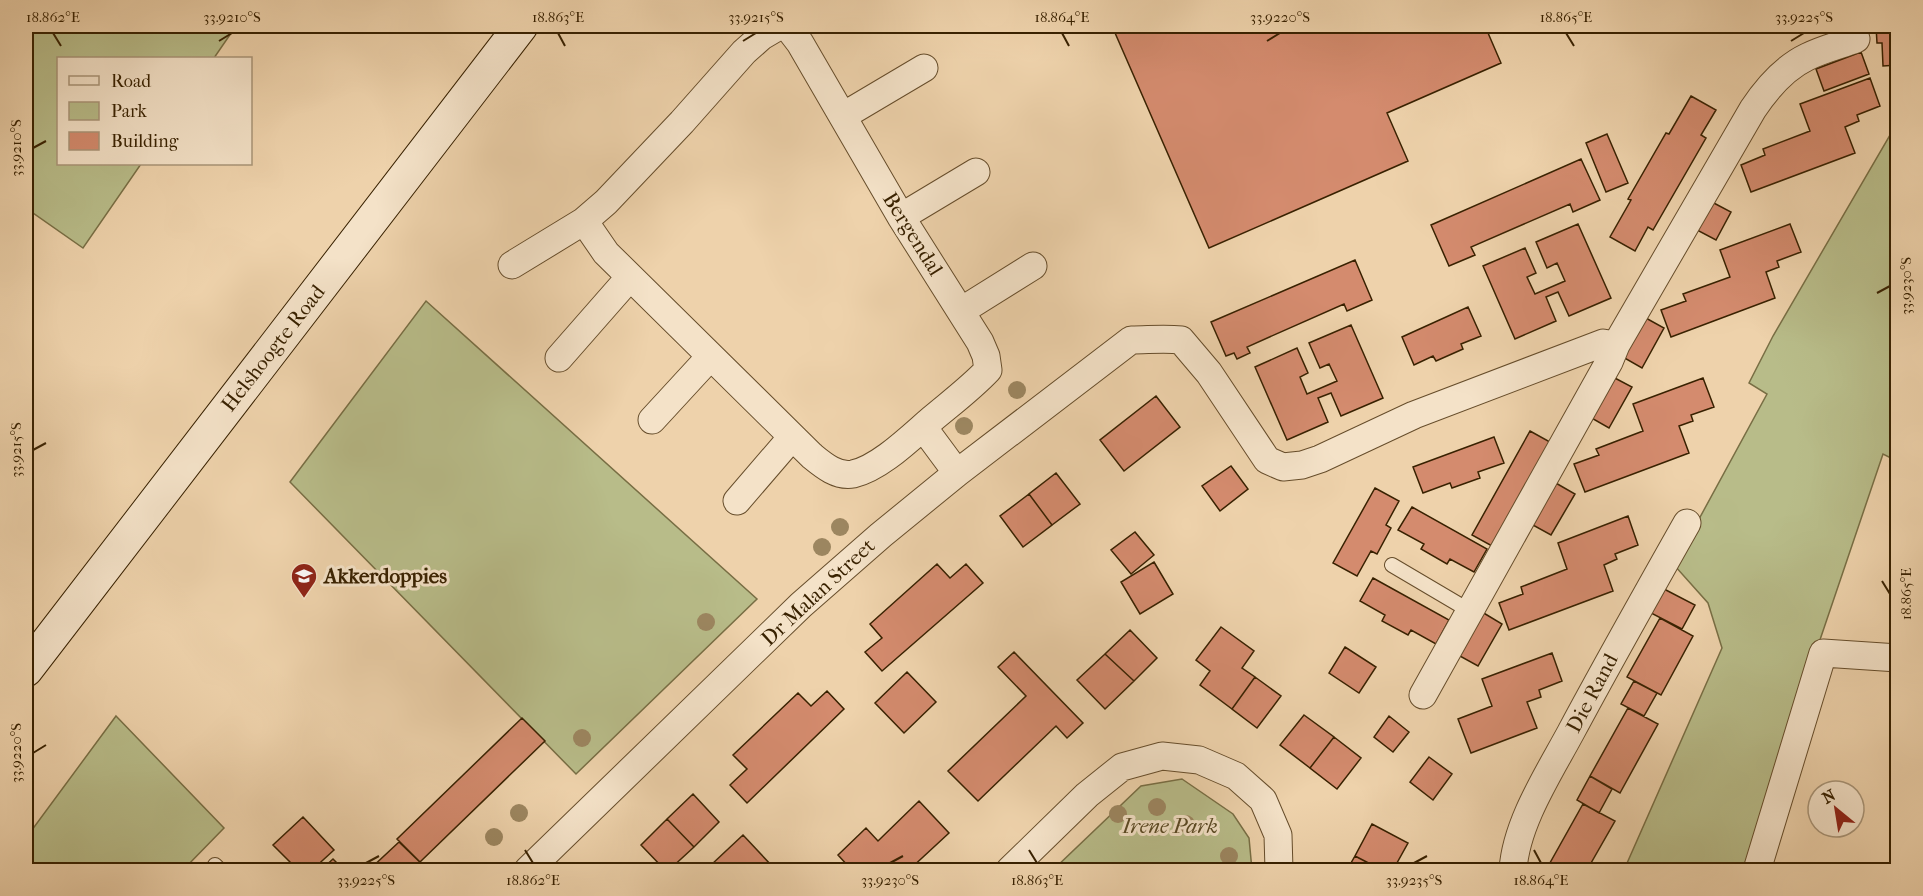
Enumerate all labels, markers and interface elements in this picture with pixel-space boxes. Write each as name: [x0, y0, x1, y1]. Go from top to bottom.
text: 18.862°E: [26, 8, 80, 26]
text: 33.9210°S: [203, 8, 261, 26]
text: 18.863°E: [532, 8, 584, 26]
text: 33.9215°S: [728, 8, 784, 26]
text: 18.864°E: [1035, 8, 1089, 26]
text: 33.9220°S: [1250, 8, 1310, 26]
text: 18.865°E: [1540, 8, 1592, 26]
text: 33.9225°S: [1775, 8, 1833, 26]
legend: [57, 57, 252, 165]
text: Road: [111, 71, 151, 92]
text: Park: [111, 101, 148, 122]
text: 33.9210°S: [7, 119, 25, 177]
text: Building: [111, 131, 179, 152]
street label: Bergendal: [878, 188, 948, 280]
text: 33.9230°S: [1897, 257, 1915, 315]
street label: Helshoogte Road: [216, 280, 330, 416]
text: 33.9215°S: [7, 422, 25, 478]
street label: Dr Malan Street: [756, 533, 880, 651]
school or university icon: Akkerdoppies: [289, 561, 319, 599]
place label: Akkerdoppies: [322, 564, 447, 588]
text: 18.865°E: [1897, 568, 1915, 620]
street label: Die Rand: [1561, 649, 1623, 737]
text: 33.9220°S: [7, 723, 25, 783]
north arrow: [1806, 779, 1866, 839]
text: N: [1819, 785, 1840, 808]
park label: Irene Park: [1121, 814, 1218, 838]
text: 33.9225°S: [337, 871, 395, 889]
text: 18.862°E: [506, 871, 560, 889]
text: 33.9230°S: [861, 871, 919, 889]
text: 18.863°E: [1011, 871, 1063, 889]
text: 33.9235°S: [1386, 871, 1442, 889]
text: 18.864°E: [1514, 871, 1568, 889]

